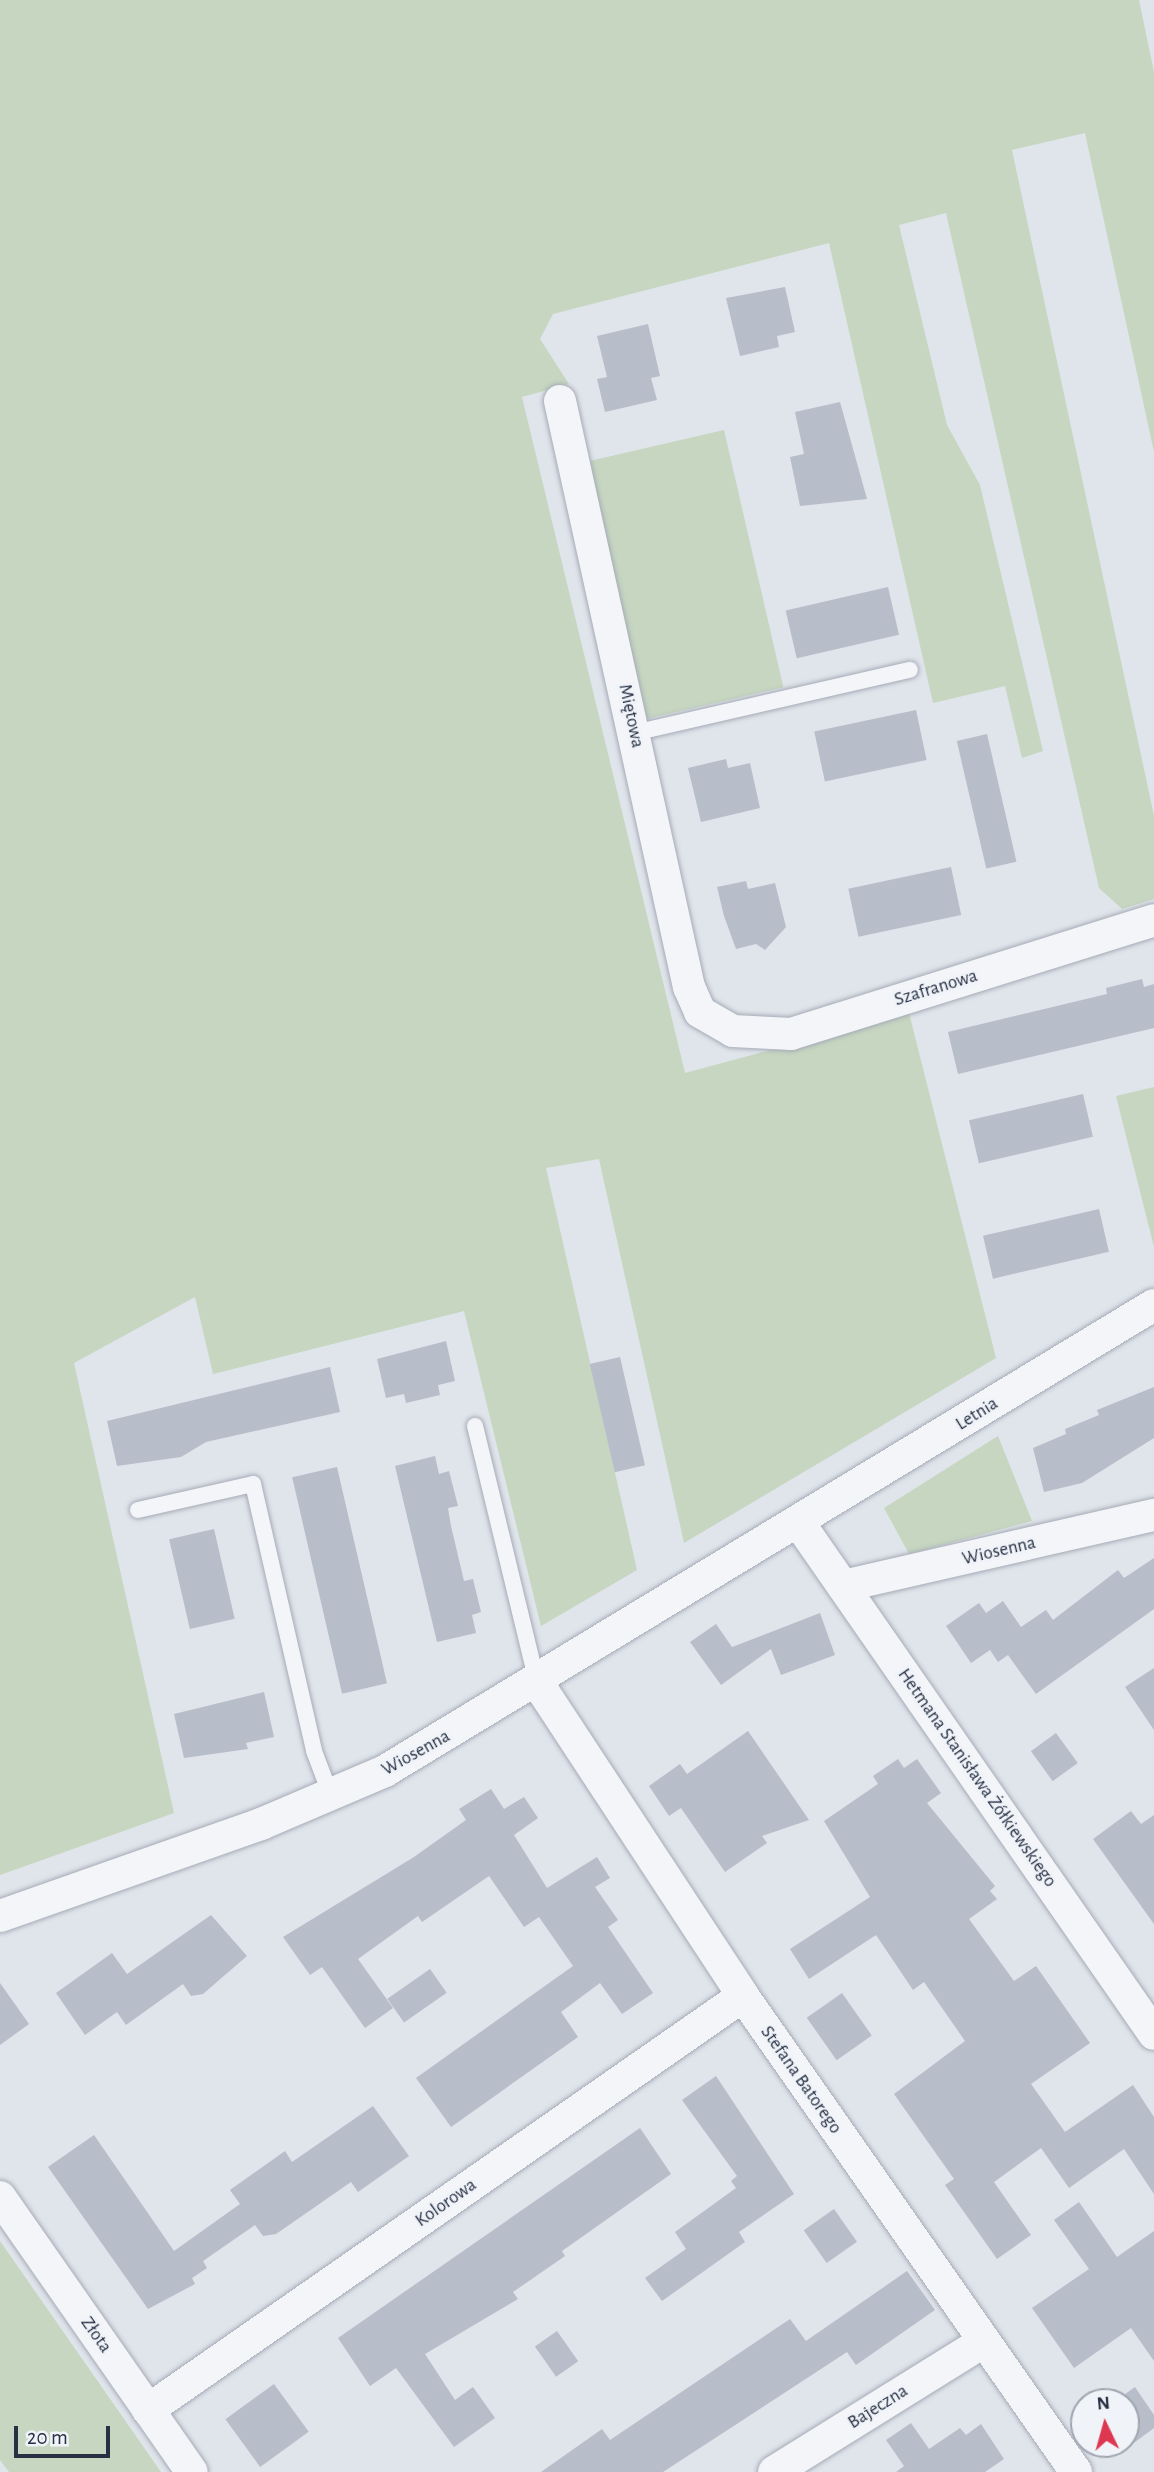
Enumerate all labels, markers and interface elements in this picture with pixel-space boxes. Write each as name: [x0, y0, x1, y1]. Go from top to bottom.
street label: Miętowa: [613, 682, 649, 750]
street label: Szafranowa: [892, 965, 980, 1011]
street label: Letnia: [952, 1392, 1002, 1436]
street label: Wiosenna: [960, 1531, 1038, 1571]
street label: Hetmana Stanisława Żółkiewskiego: [893, 1664, 1061, 1892]
street label: Wiosenna: [378, 1725, 454, 1781]
street label: Stefana Batorego: [755, 2022, 847, 2138]
street label: Kolorowa: [411, 2174, 481, 2232]
street label: Złota: [75, 2312, 117, 2358]
street label: Bajeczna: [844, 2380, 912, 2434]
north arrow: [1070, 2388, 1140, 2458]
text: N: [1096, 2394, 1111, 2414]
scale bar: [18, 2412, 114, 2456]
text: 20 m: [27, 2427, 68, 2448]

